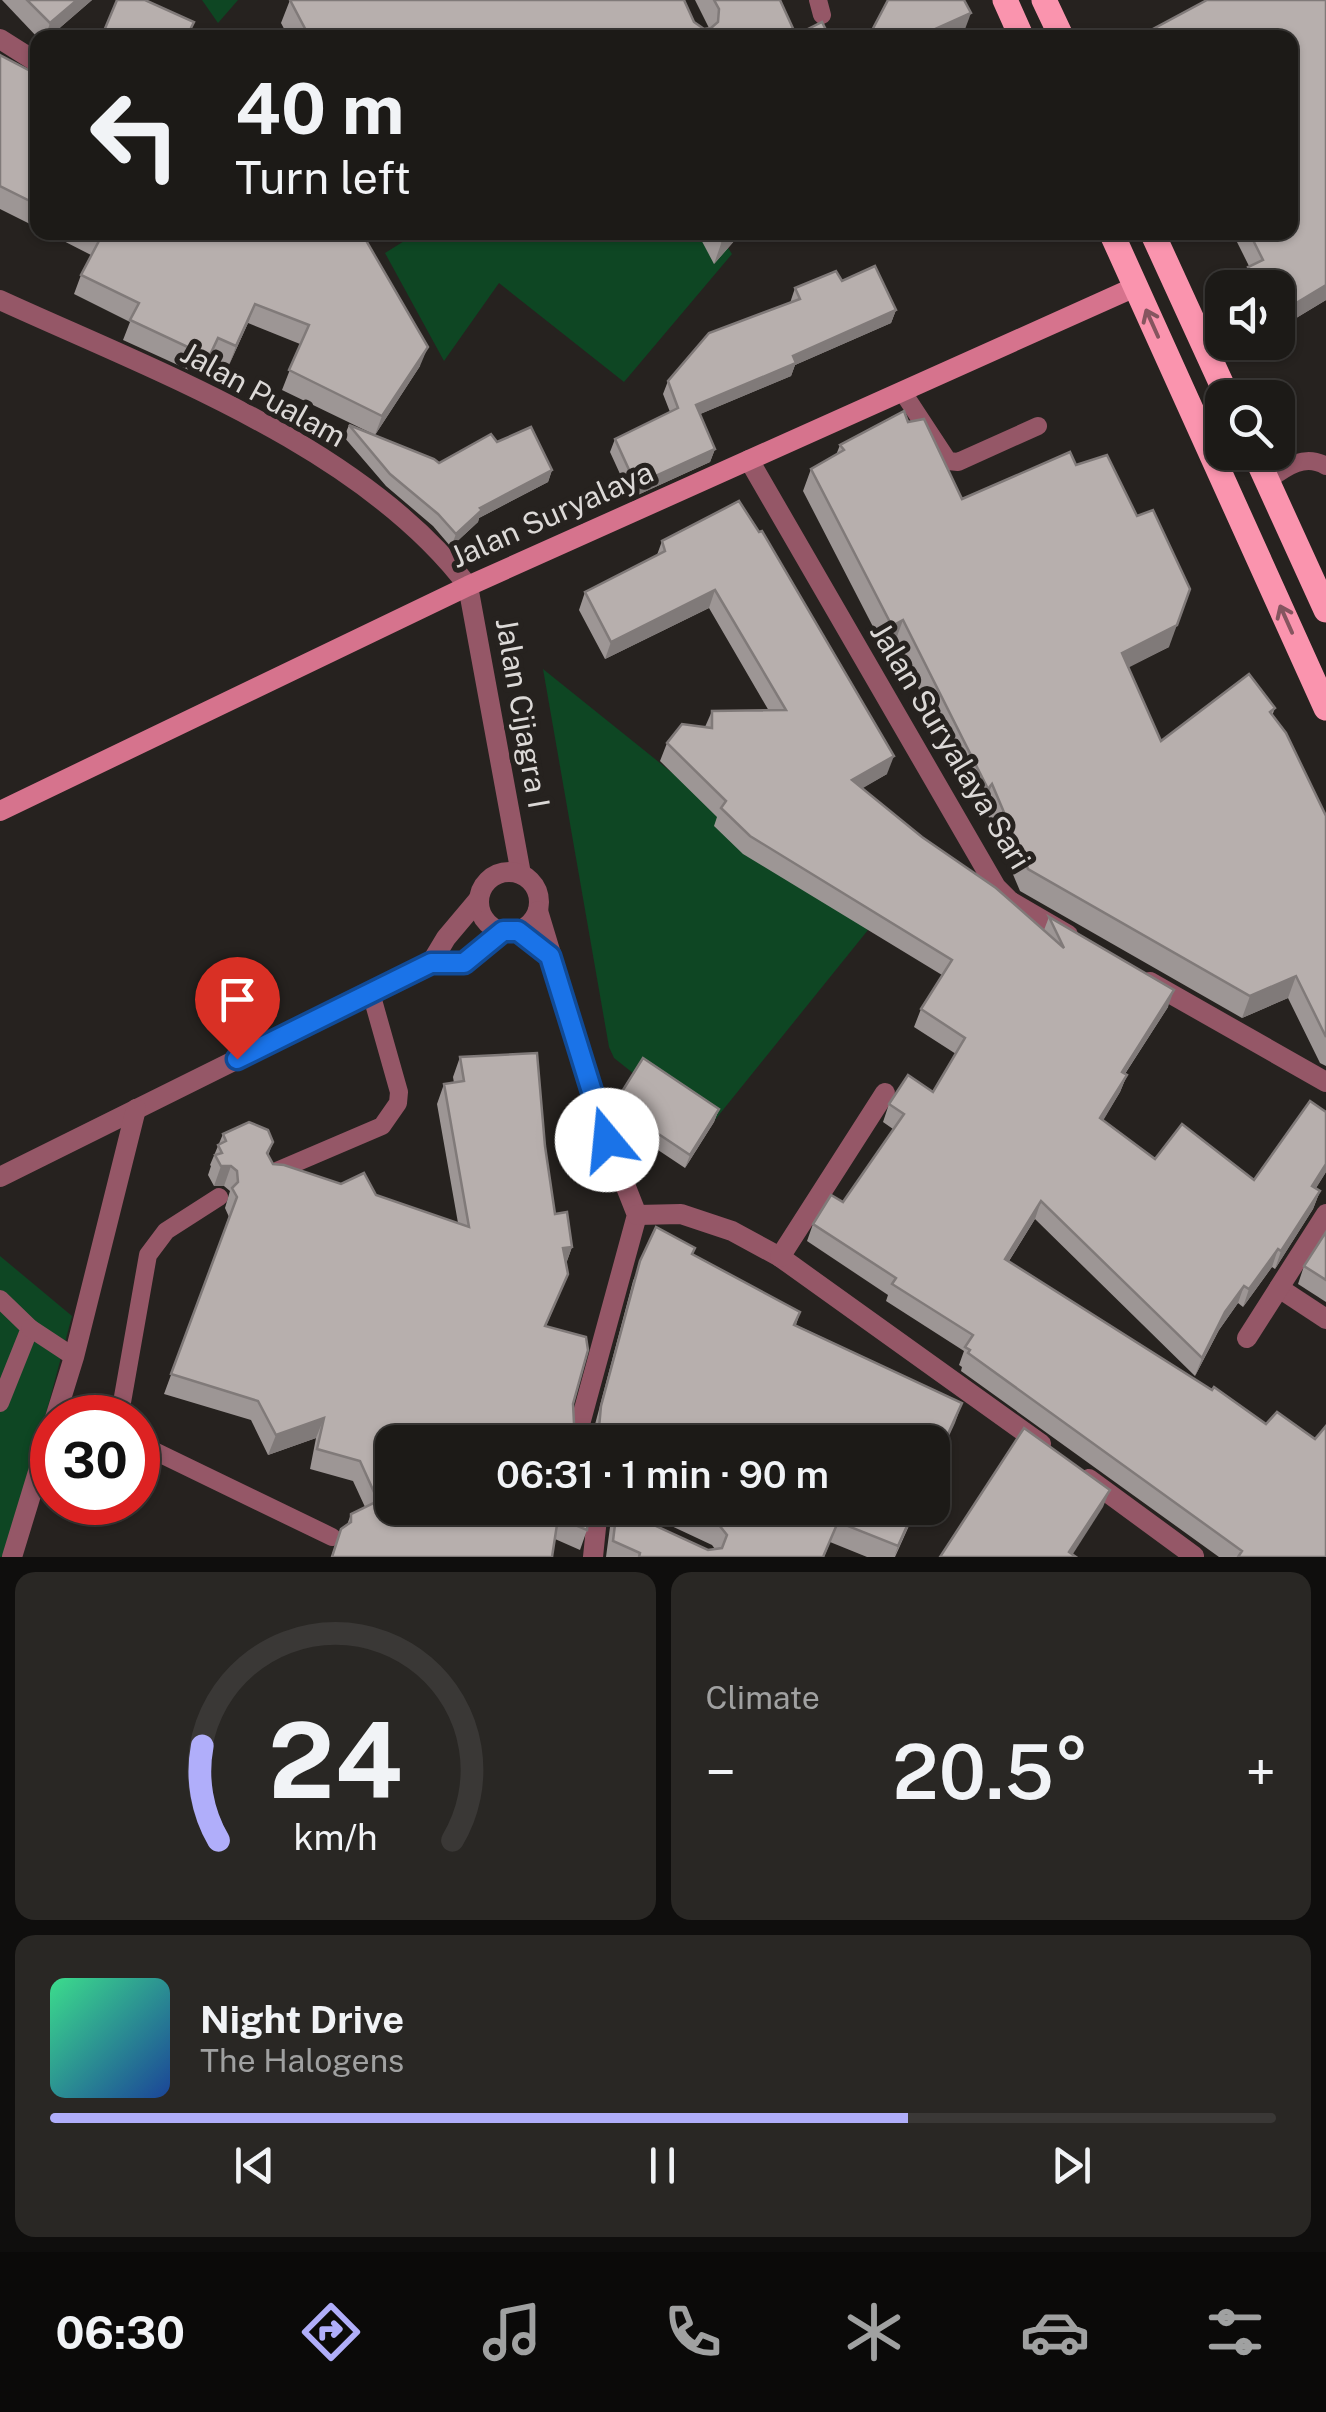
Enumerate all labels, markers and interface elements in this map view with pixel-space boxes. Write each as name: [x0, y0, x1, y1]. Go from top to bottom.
text: 40 m: [235, 67, 405, 150]
icon: left: [70, 70, 200, 200]
text: Turn left: [235, 151, 411, 204]
map controls: [1205, 270, 1295, 470]
button: sound: [1205, 270, 1295, 360]
one-way arrow: [1142, 308, 1160, 339]
street label: Jalan Pualam: [175, 334, 352, 454]
button: search: [1205, 380, 1295, 470]
street label: Jalan Suryalaya: [445, 453, 658, 575]
one-way arrow: [1276, 604, 1294, 635]
street label: Jalan Cijagra I: [488, 615, 557, 811]
street label: Jalan Suryalaya Sari: [863, 616, 1039, 875]
pin: [195, 957, 280, 1060]
icon: arrive: [210, 972, 265, 1027]
position arrow: [555, 1088, 659, 1192]
speed limit sign: 30: [30, 1395, 160, 1525]
text: 06:31 · 1 min · 90 m: [496, 1452, 829, 1497]
text: Climate: [706, 1679, 820, 1716]
text: 24: [268, 1699, 402, 1821]
text: 20.5°: [892, 1728, 1089, 1816]
text: −: [706, 1740, 736, 1804]
text: +: [1246, 1740, 1276, 1804]
text: km/h: [293, 1816, 377, 1858]
text: Night Drive: [200, 1997, 404, 2042]
text: The Halogens: [200, 2042, 404, 2079]
icon: previous: [227, 2138, 282, 2193]
icon: pause: [635, 2138, 690, 2193]
icon: next: [1044, 2138, 1099, 2193]
icon: directions: [296, 2297, 366, 2367]
icon: music: [477, 2297, 547, 2367]
icon: phone: [658, 2297, 728, 2367]
icon: climate: [839, 2297, 909, 2367]
icon: car: [1020, 2297, 1090, 2367]
icon: filters: [1200, 2297, 1270, 2367]
text: 06:30: [55, 2306, 185, 2359]

